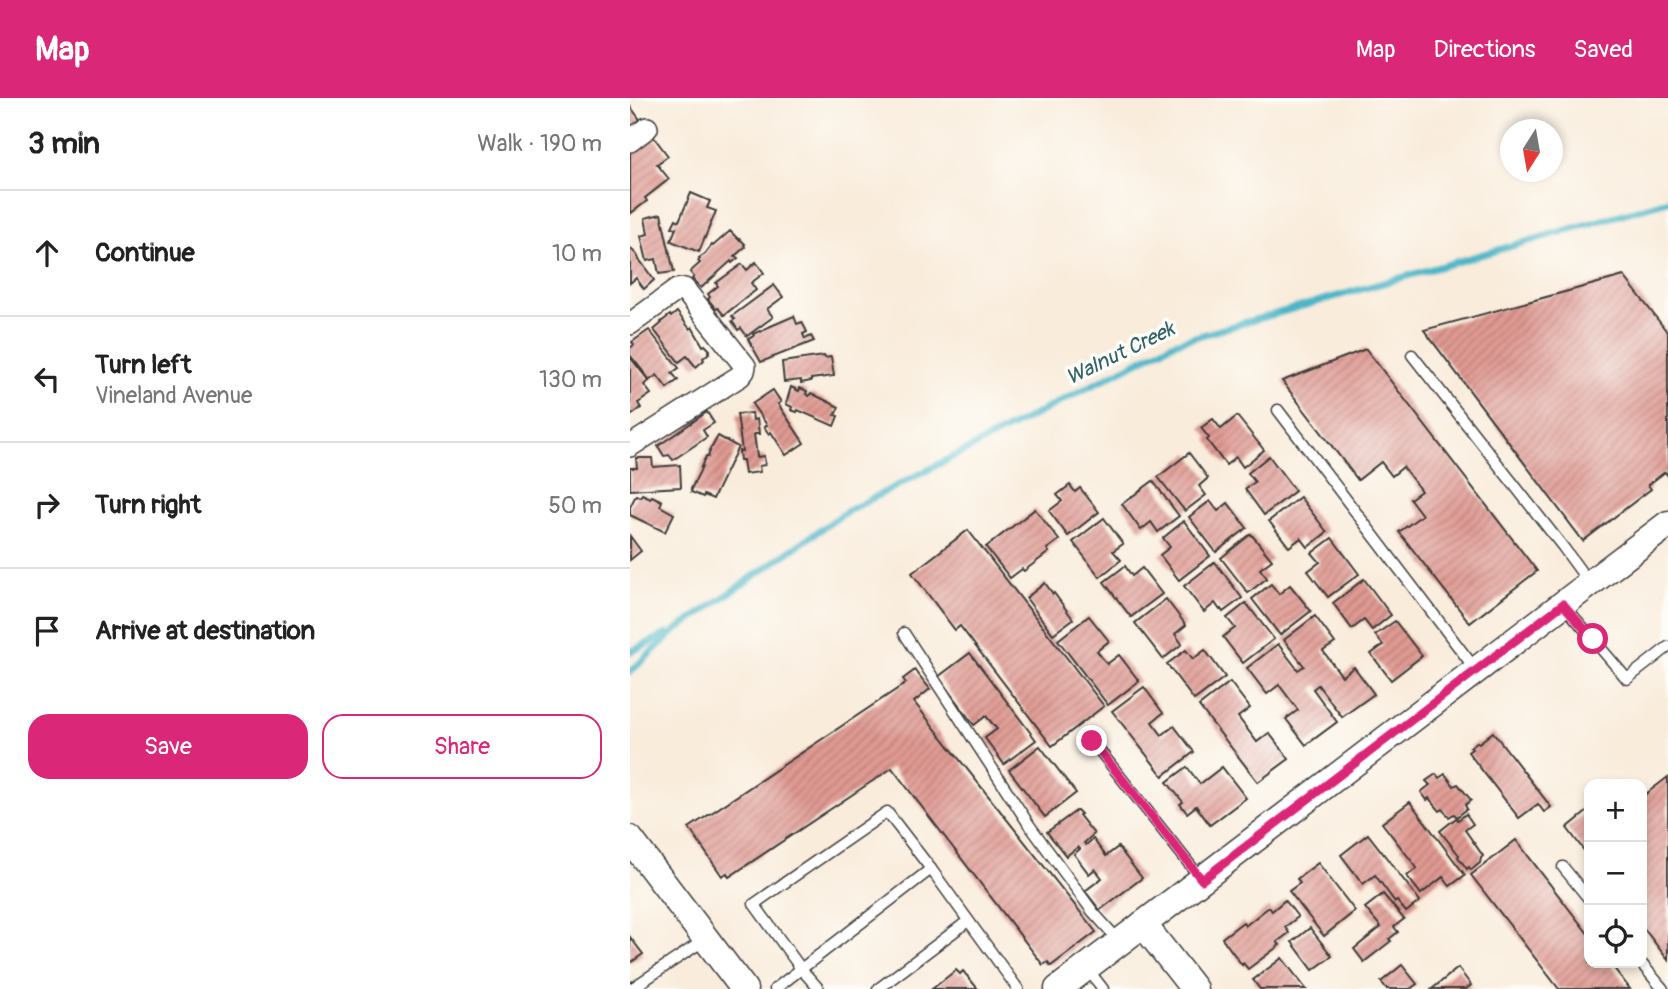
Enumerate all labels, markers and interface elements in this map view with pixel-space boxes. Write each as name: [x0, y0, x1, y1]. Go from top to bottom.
text: Map: [35, 29, 90, 70]
text: Map: [1356, 35, 1396, 64]
text: Directions: [1434, 35, 1535, 64]
text: Saved: [1573, 35, 1633, 64]
north arrow: [1500, 119, 1563, 182]
text: 3 min: [28, 125, 100, 162]
text: Walk · 190 m: [477, 129, 602, 158]
icon: ahead: [28, 234, 66, 272]
text: Continue: [95, 237, 195, 269]
text: 10 m: [552, 239, 602, 268]
water label: Walnut Creek: [1061, 315, 1181, 391]
text: Turn left: [95, 349, 191, 381]
icon: left: [28, 360, 66, 398]
text: 130 m: [539, 365, 602, 394]
text: Vineland Avenue: [95, 381, 252, 410]
icon: right: [28, 486, 66, 524]
text: Turn right: [95, 489, 201, 521]
text: 50 m: [548, 491, 602, 520]
icon: arrive: [28, 612, 66, 650]
text: Arrive at destination: [95, 615, 315, 647]
route start: [1577, 623, 1608, 654]
button: Save: [28, 714, 308, 779]
button: Share: [322, 714, 602, 779]
route end: [1076, 725, 1107, 756]
map controls: [1584, 779, 1647, 968]
button: +: [1584, 779, 1647, 842]
button: −: [1584, 842, 1647, 905]
button: locate: [1584, 905, 1647, 968]

